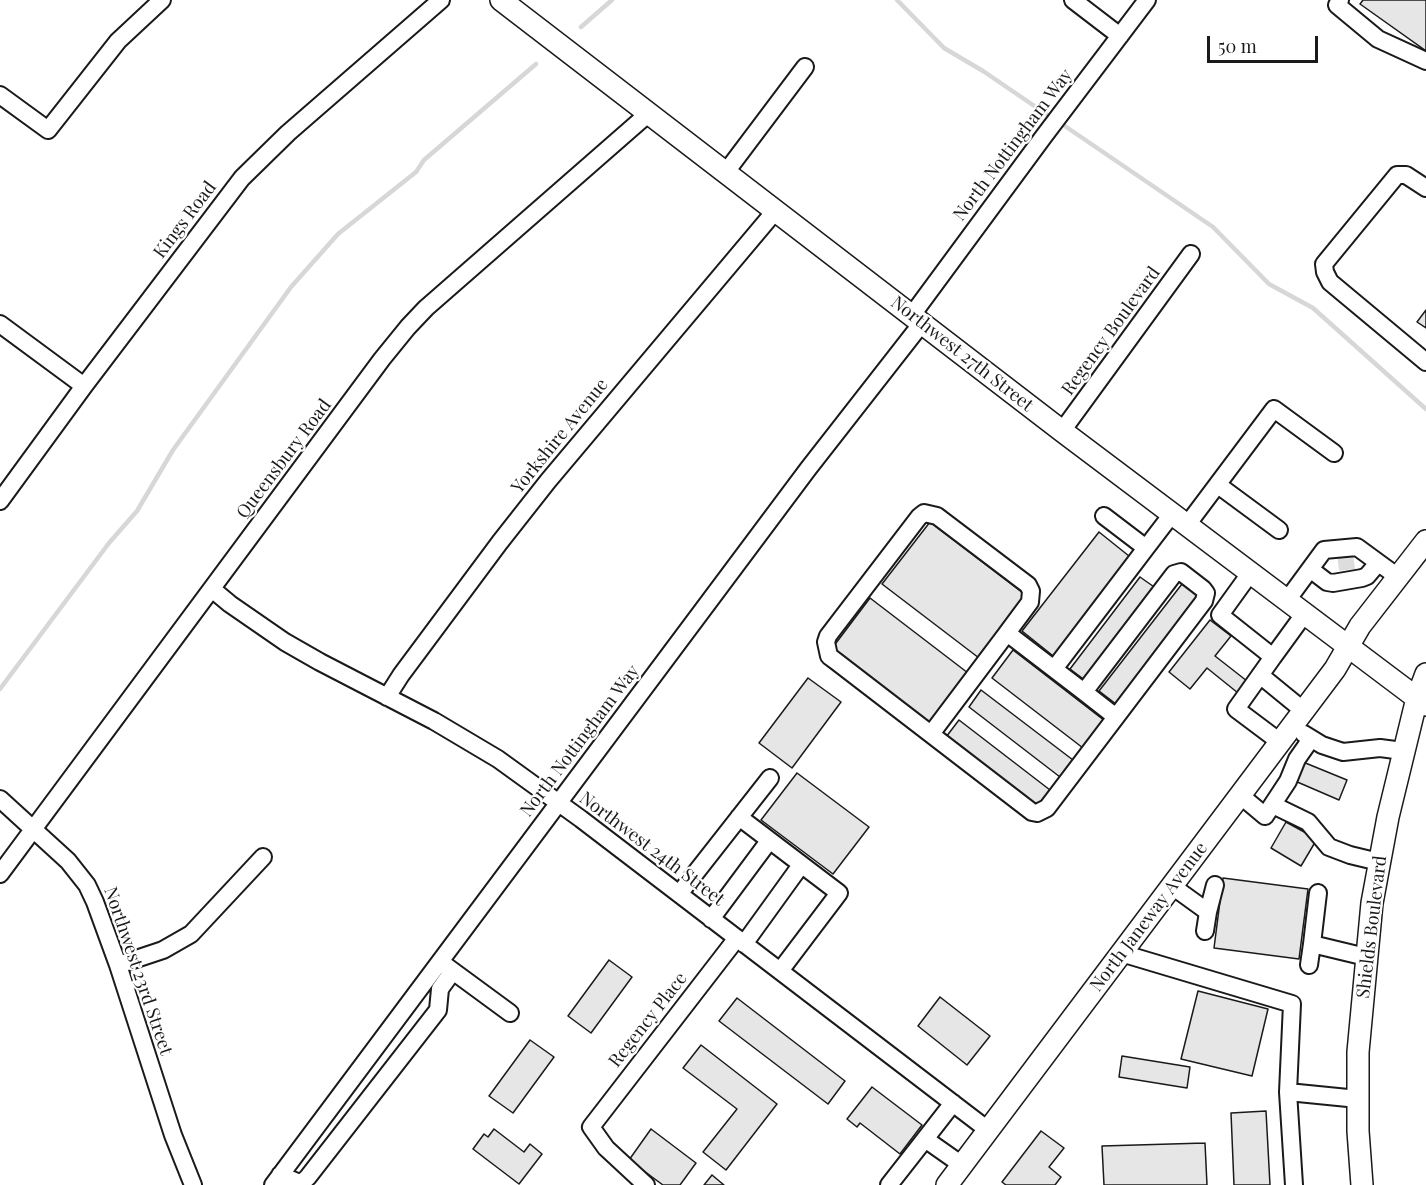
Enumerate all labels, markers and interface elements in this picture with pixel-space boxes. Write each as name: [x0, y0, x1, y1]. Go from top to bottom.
scale bar: [1210, 24, 1321, 62]
text: 50 m: [1218, 34, 1257, 58]
street label: North Nottingham Way: [949, 65, 1077, 225]
street label: Kings Road: [149, 177, 221, 263]
street label: Regency Boulevard: [1057, 263, 1165, 399]
street label: Northwest 27th Street: [887, 292, 1037, 416]
street label: Yorkshire Avenue: [507, 374, 613, 498]
street label: Queensbury Road: [232, 395, 336, 523]
street label: North Nottingham Way: [516, 661, 644, 821]
street label: Northwest 24th Street: [575, 787, 729, 911]
street label: North Janeway Avenue: [1086, 838, 1212, 996]
street label: Shields Boulevard: [1353, 854, 1391, 1000]
street label: Northwest 23rd Street: [99, 884, 177, 1058]
street label: Regency Place: [604, 968, 692, 1072]

